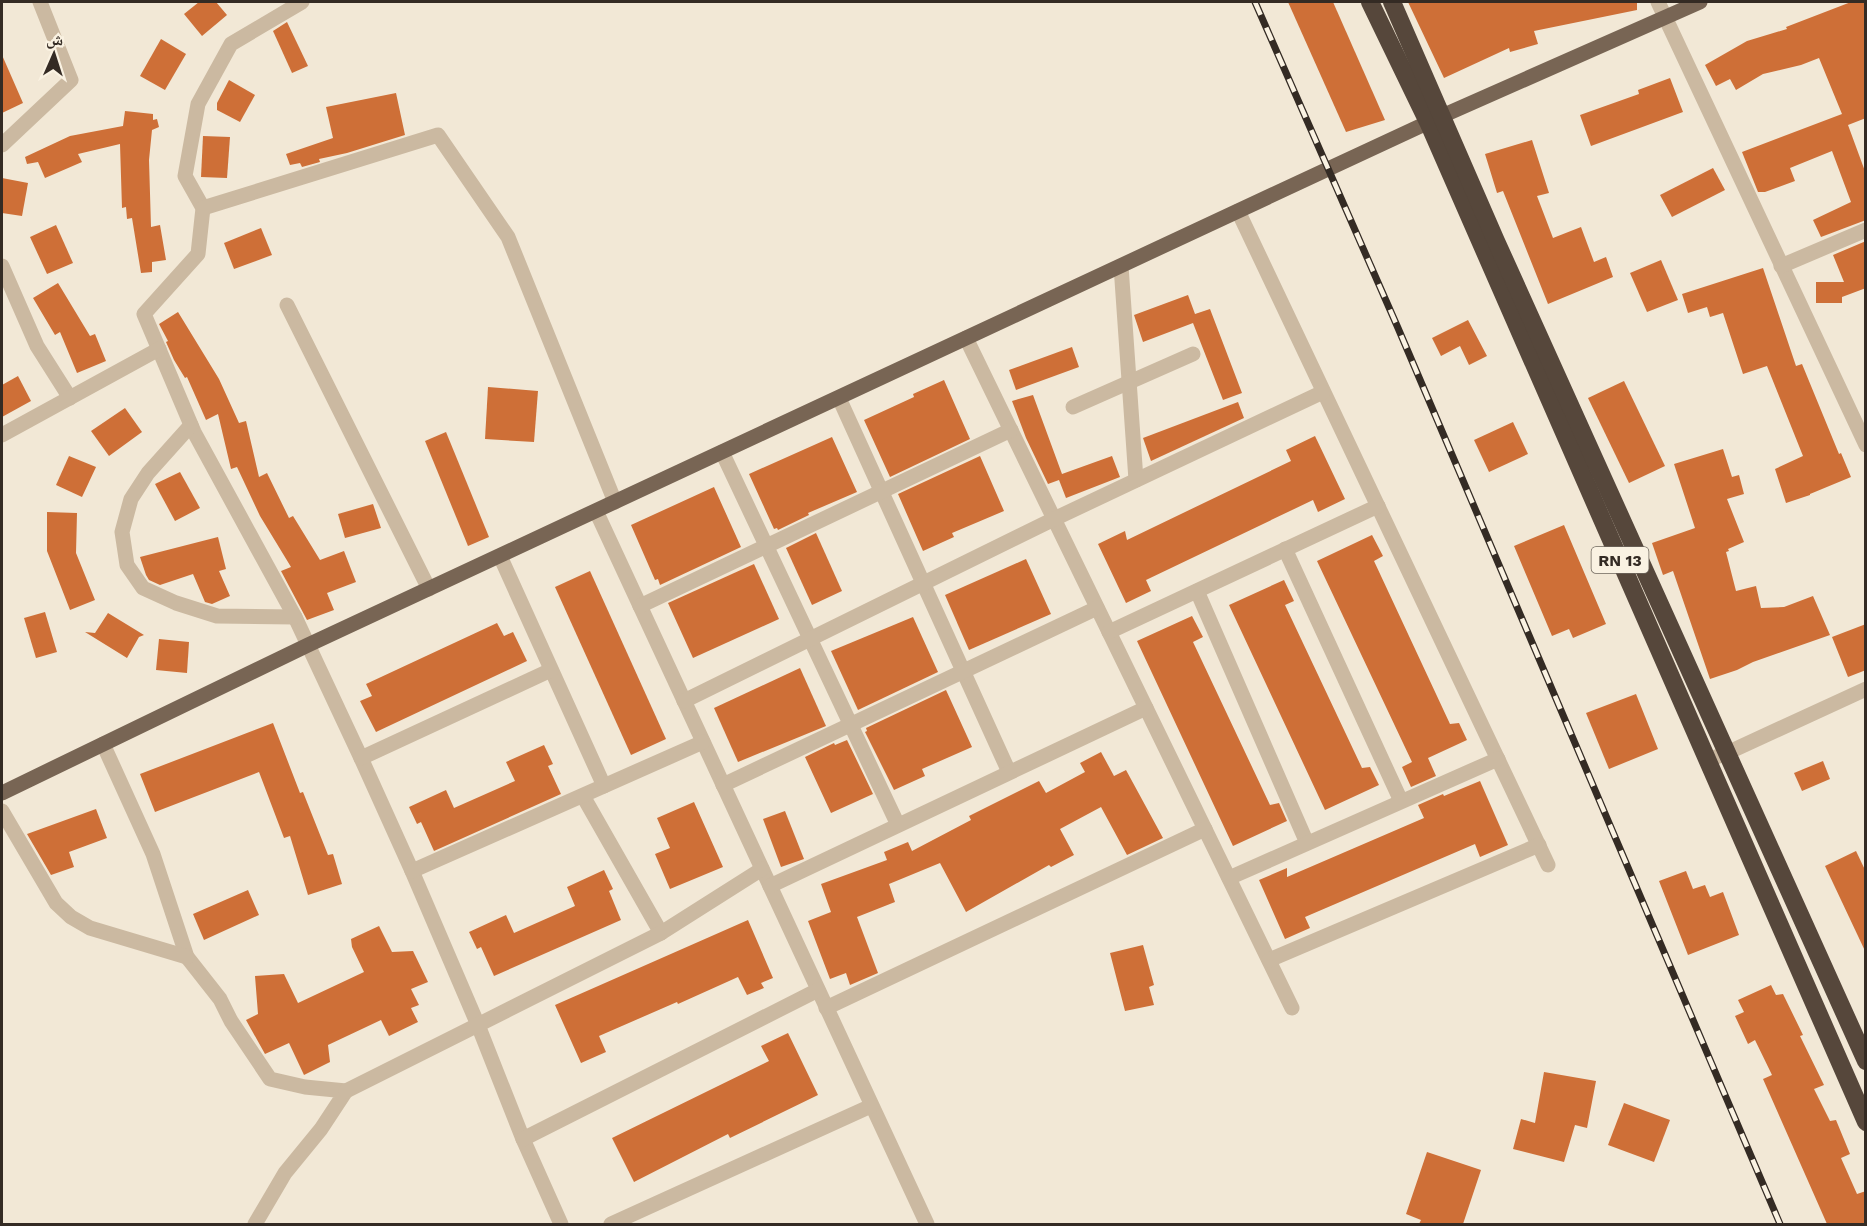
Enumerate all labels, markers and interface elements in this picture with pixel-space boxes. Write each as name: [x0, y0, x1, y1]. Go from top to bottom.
north arrow: [24, 24, 84, 84]
text: ش: [46, 30, 64, 49]
road number: RN 13: [1592, 547, 1648, 573]

